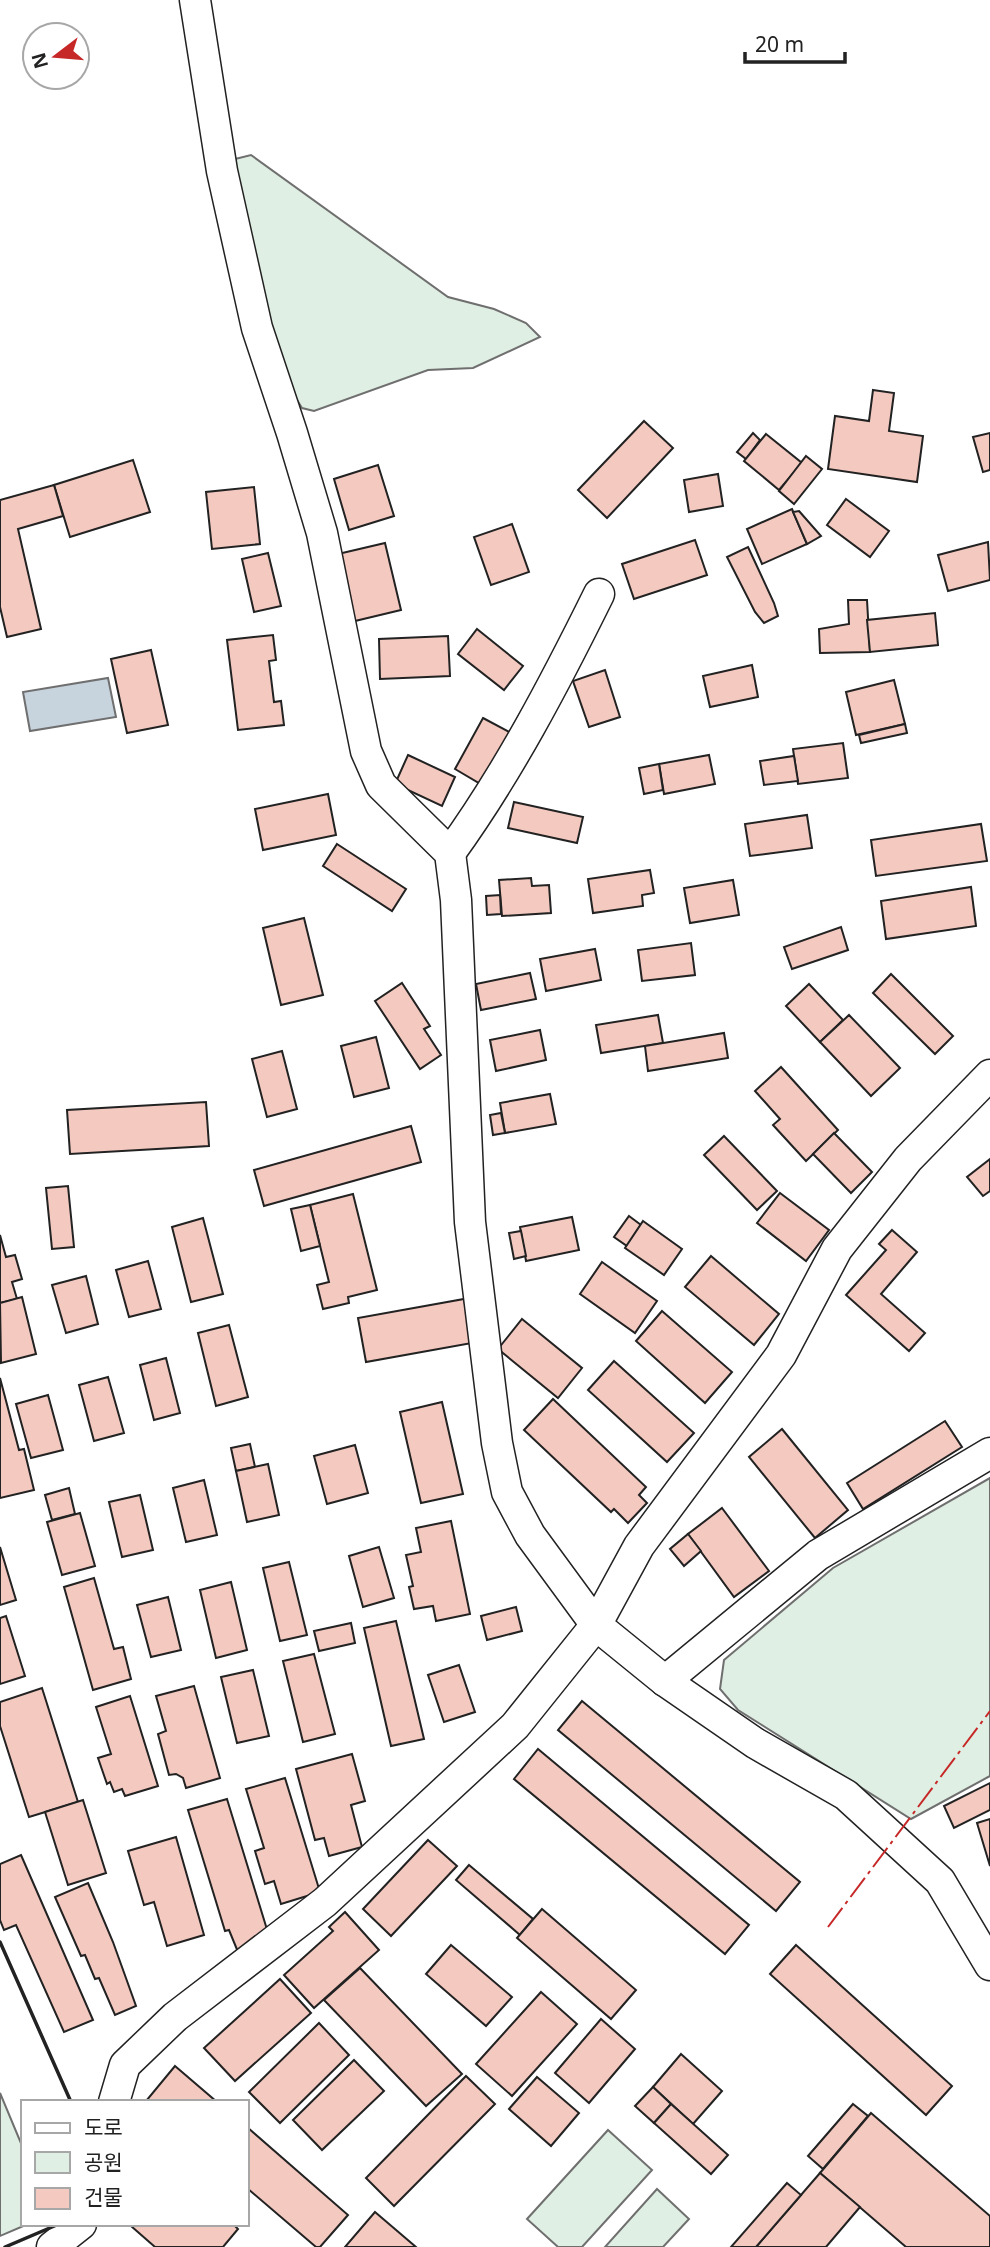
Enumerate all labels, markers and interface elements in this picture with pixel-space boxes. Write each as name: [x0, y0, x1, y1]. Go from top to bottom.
north arrow: [21, 21, 91, 91]
scale bar: [745, 21, 845, 65]
text: 20 m: [755, 30, 804, 58]
text: N: [25, 50, 54, 72]
legend: [21, 2100, 248, 2226]
text: 도로: [84, 2113, 123, 2141]
text: 공원: [84, 2148, 123, 2176]
text: 건물: [84, 2183, 123, 2211]

